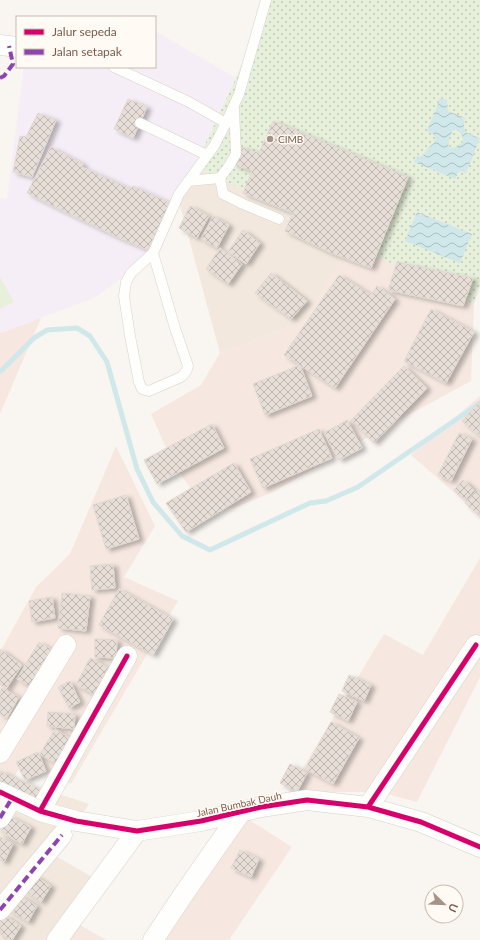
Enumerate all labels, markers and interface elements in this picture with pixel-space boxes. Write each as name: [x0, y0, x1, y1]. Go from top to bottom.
legend: [16, 16, 156, 68]
text: Jalur sepeda: [52, 24, 117, 39]
text: Jalan setapak: [52, 44, 123, 59]
place label: CIMB: [278, 133, 303, 145]
marker: CIMB: [265, 134, 275, 144]
street label: Jalan Bumbak Dauh: [195, 789, 283, 819]
north arrow: [424, 884, 464, 924]
text: U: [446, 902, 461, 914]

